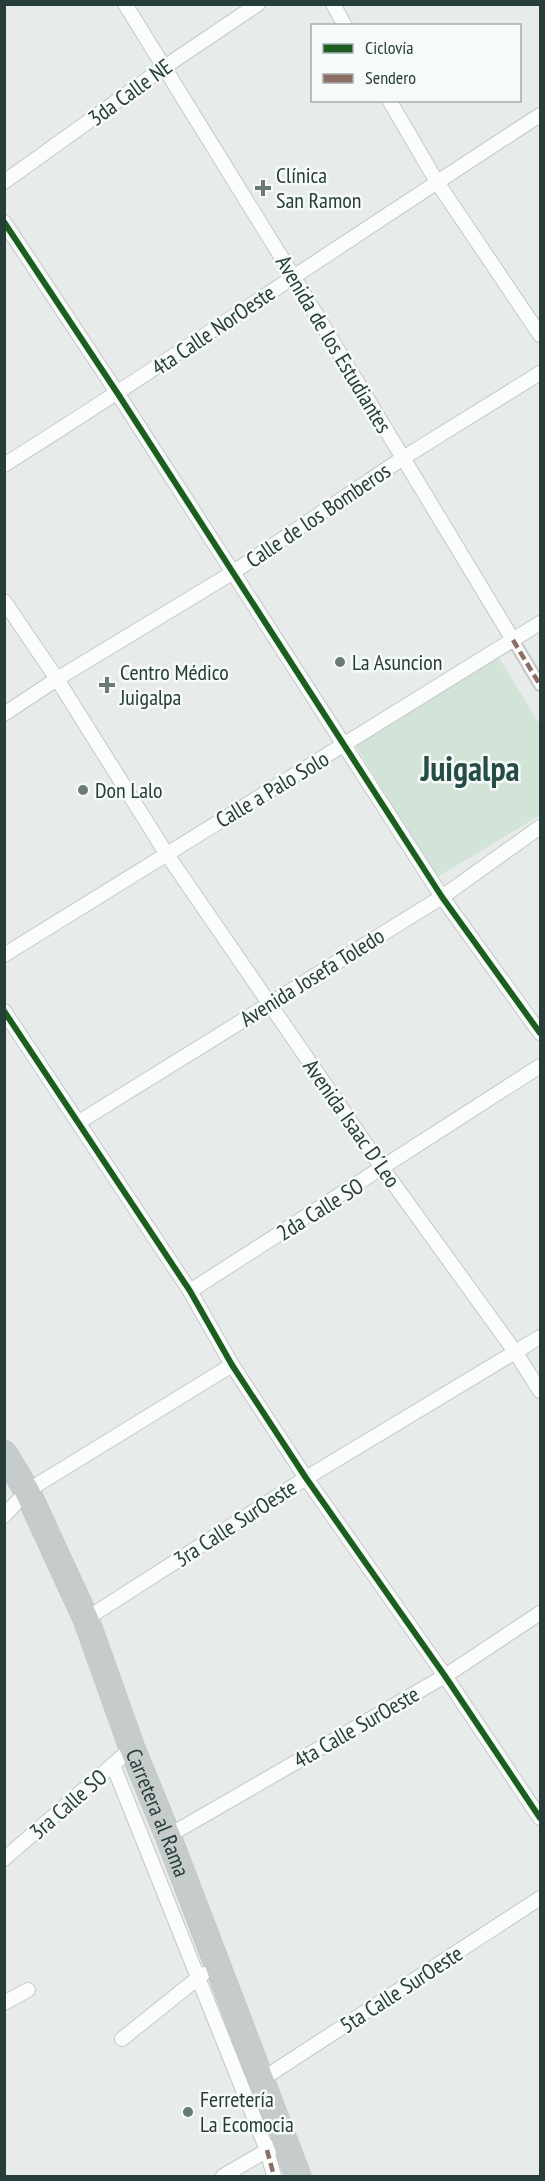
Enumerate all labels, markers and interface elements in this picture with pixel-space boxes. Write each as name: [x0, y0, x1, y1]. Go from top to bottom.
legend: [311, 24, 521, 102]
text: Ciclovía: [365, 36, 413, 59]
street label: 3da Calle NE: [83, 52, 177, 132]
text: Sendero: [365, 66, 416, 89]
place label: Clínica San Ramon: [276, 161, 361, 214]
marker: Clínica San Ramon: [254, 179, 272, 197]
street label: Avenida de los Estudiantes: [270, 250, 398, 438]
street label: 4ta Calle NorOeste: [146, 278, 280, 382]
street label: Calle de los Bomberos: [240, 456, 396, 574]
place label: La Asuncion: [352, 648, 443, 676]
marker: La Asuncion: [333, 655, 347, 669]
place label: Centro Médico Juigalpa: [119, 658, 229, 711]
marker: Centro Médico Juigalpa: [98, 676, 116, 694]
street label: Calle a Palo Solo: [210, 744, 334, 834]
district label: Juigalpa: [419, 746, 520, 790]
place label: Don Lalo: [95, 776, 163, 804]
marker: Don Lalo: [76, 783, 90, 797]
street label: Avenida Josefa Toledo: [235, 921, 389, 1033]
street label: Avenida Isaac D´Leo: [297, 1053, 407, 1193]
street label: 2da Calle SO: [271, 1171, 369, 1247]
street label: 3ra Calle SurOeste: [168, 1473, 302, 1573]
street label: 4ta Calle SurOeste: [288, 1680, 424, 1774]
street label: Carretera al Rama: [120, 1745, 196, 1881]
street label: 3ra Calle SO: [24, 1763, 112, 1845]
street label: 5ta Calle SurOeste: [334, 1939, 468, 2039]
place label: Ferretería La Ecomocia: [200, 2085, 294, 2138]
marker: Ferretería La Ecomocia: [181, 2105, 195, 2119]

